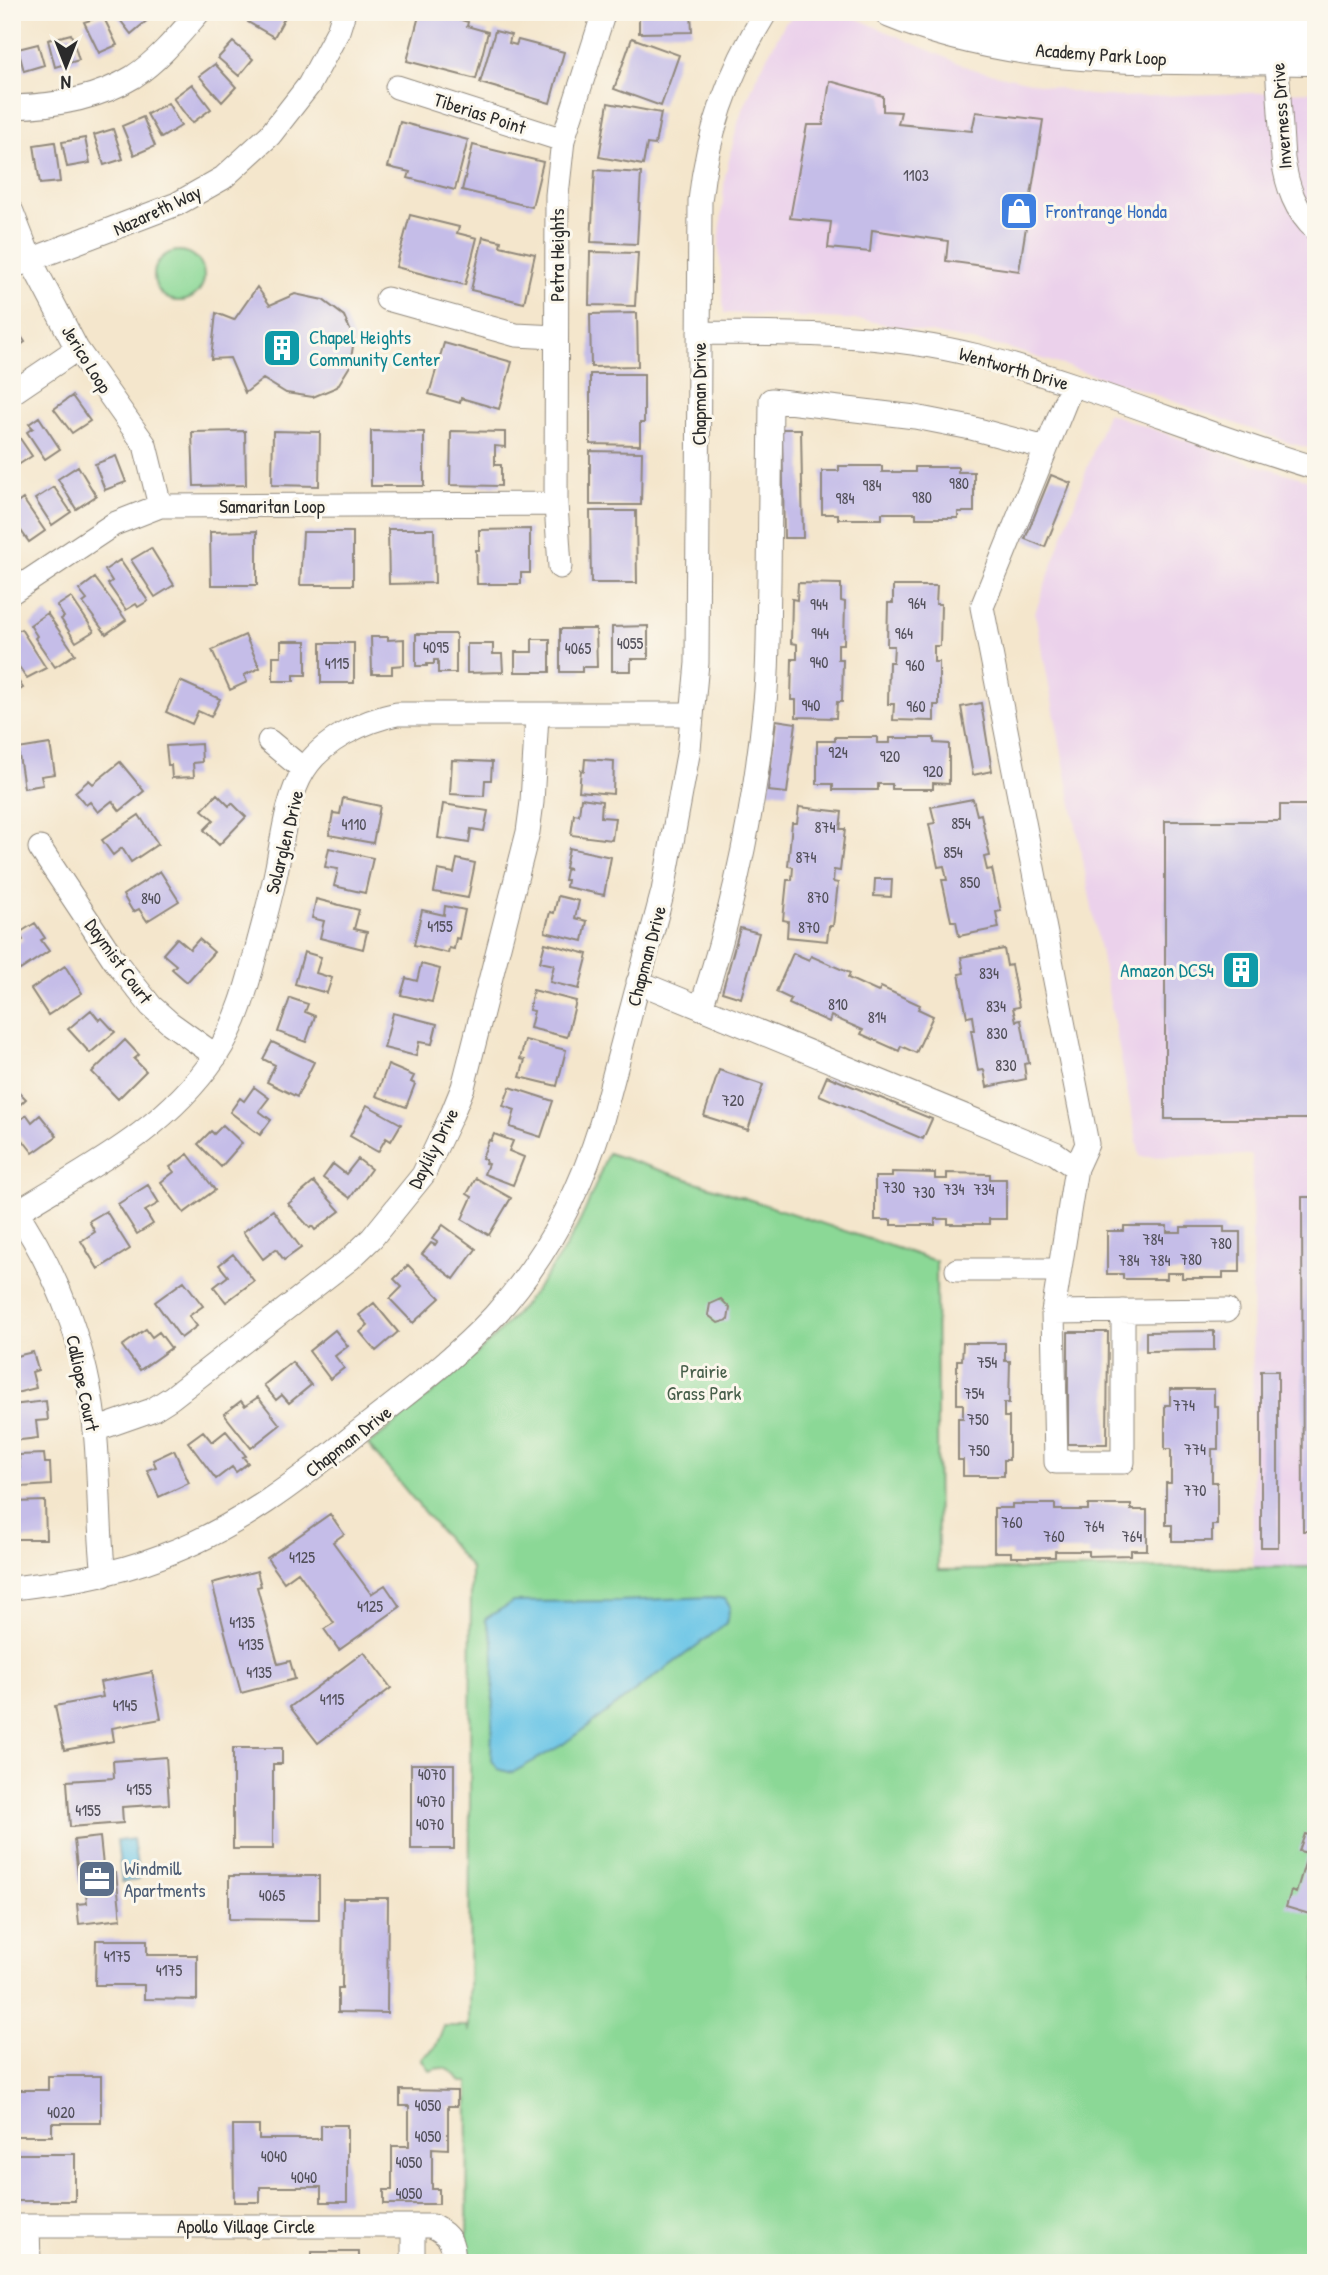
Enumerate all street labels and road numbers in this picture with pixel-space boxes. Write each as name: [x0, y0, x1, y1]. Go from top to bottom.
street label: Academy Park Loop: [1035, 36, 1167, 72]
street label: Inverness Drive: [1264, 62, 1298, 170]
street label: Tiberias Point: [431, 86, 530, 140]
street label: Nazareth Way: [109, 178, 205, 242]
street label: Petra Heights: [544, 208, 570, 302]
street label: Jerico Loop: [56, 320, 118, 398]
street label: Wentworth Drive: [956, 340, 1072, 396]
street label: Chapman Drive: [686, 342, 712, 446]
street label: Samaritan Loop: [219, 493, 325, 519]
street label: Solarglen Drive: [259, 787, 310, 897]
street label: Chapman Drive: [620, 902, 672, 1009]
street label: Daymist Court: [79, 913, 159, 1009]
street label: Daylily Drive: [402, 1103, 465, 1193]
street label: Calliope Court: [60, 1333, 106, 1434]
street label: Chapman Drive: [299, 1399, 397, 1483]
street label: Apollo Village Circle: [177, 2213, 316, 2239]

